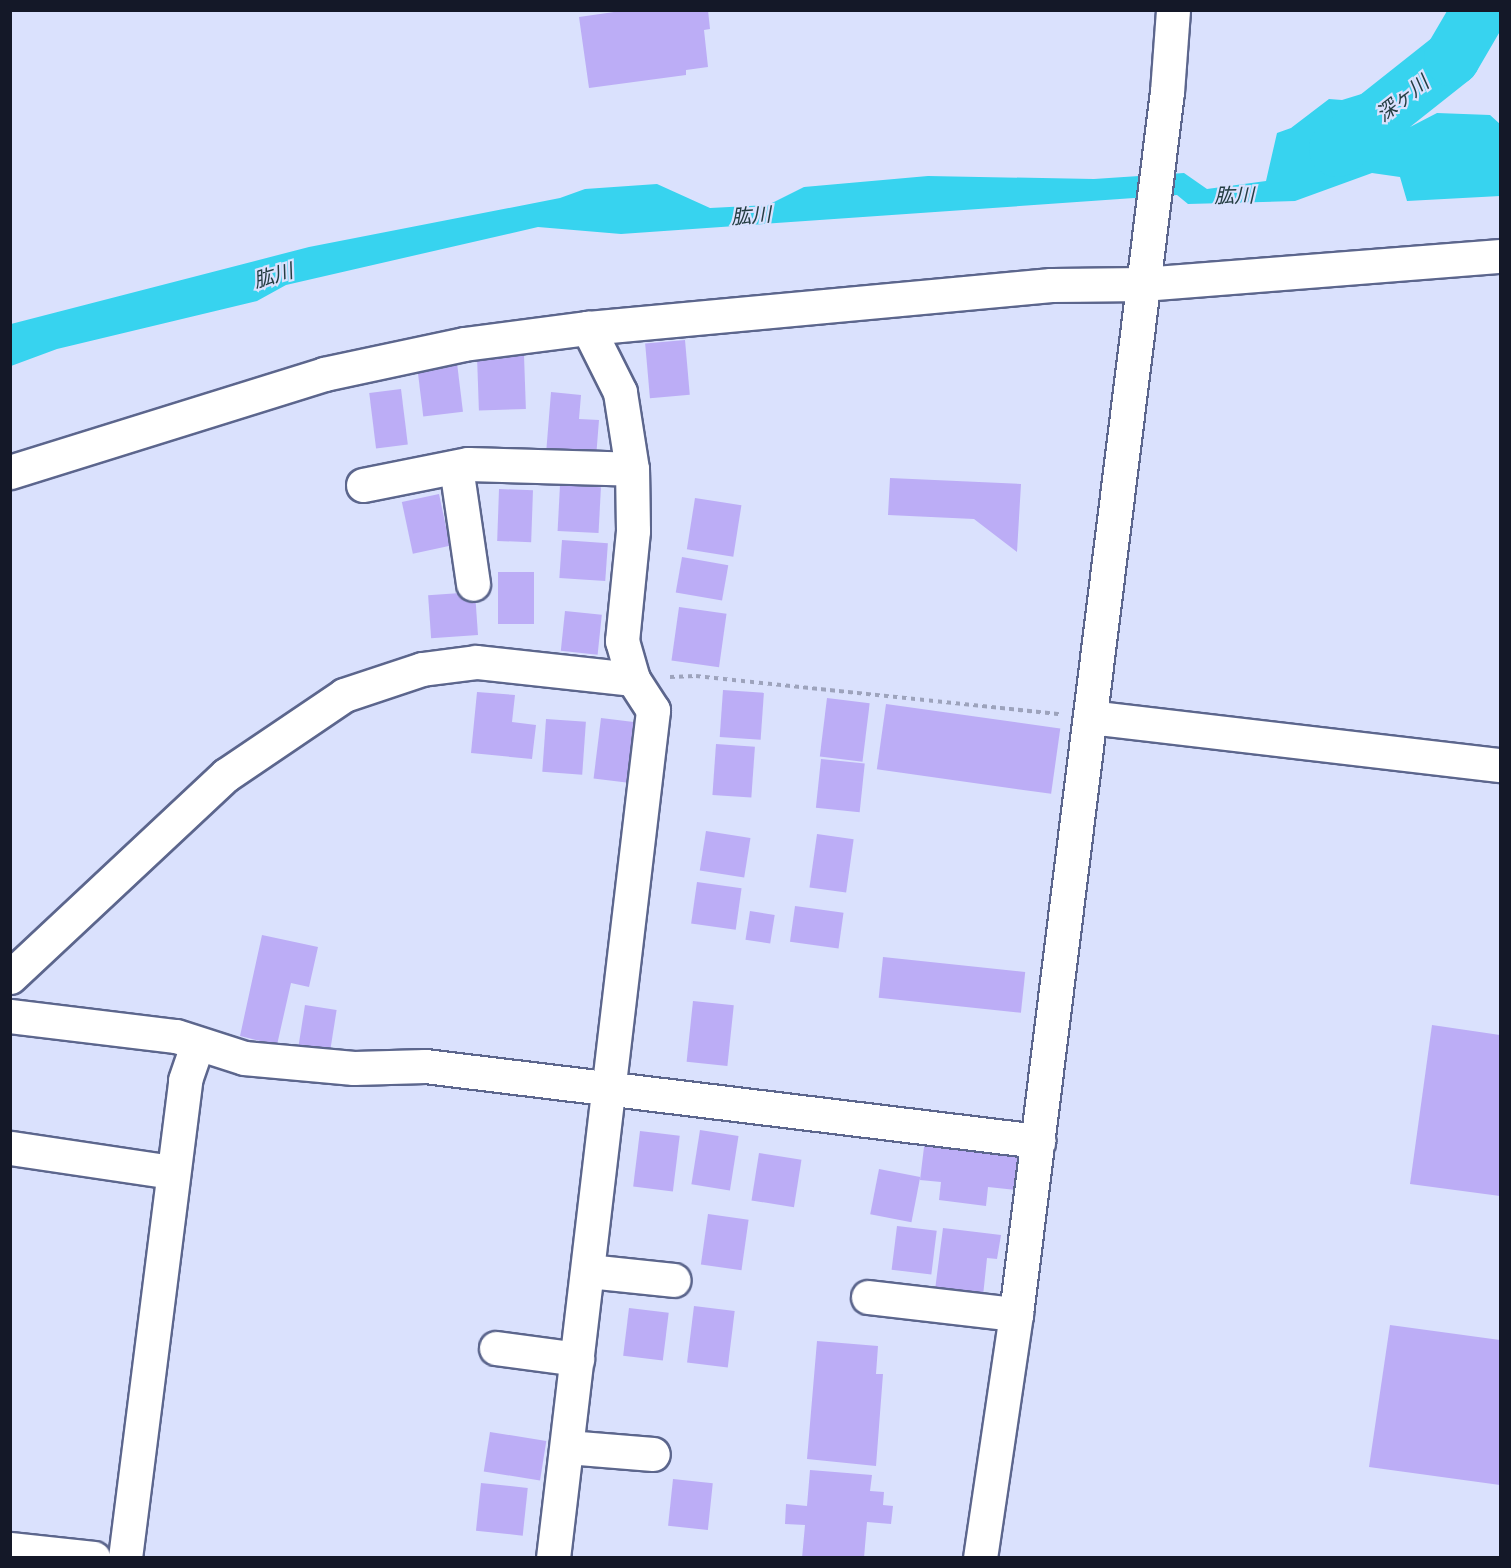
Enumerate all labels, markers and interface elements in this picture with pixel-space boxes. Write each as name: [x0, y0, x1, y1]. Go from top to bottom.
water label: 深ヶ川: [1371, 70, 1433, 126]
water label: 肱川: [1214, 183, 1254, 207]
water label: 肱川: [730, 202, 772, 228]
water label: 肱川: [250, 258, 296, 292]

